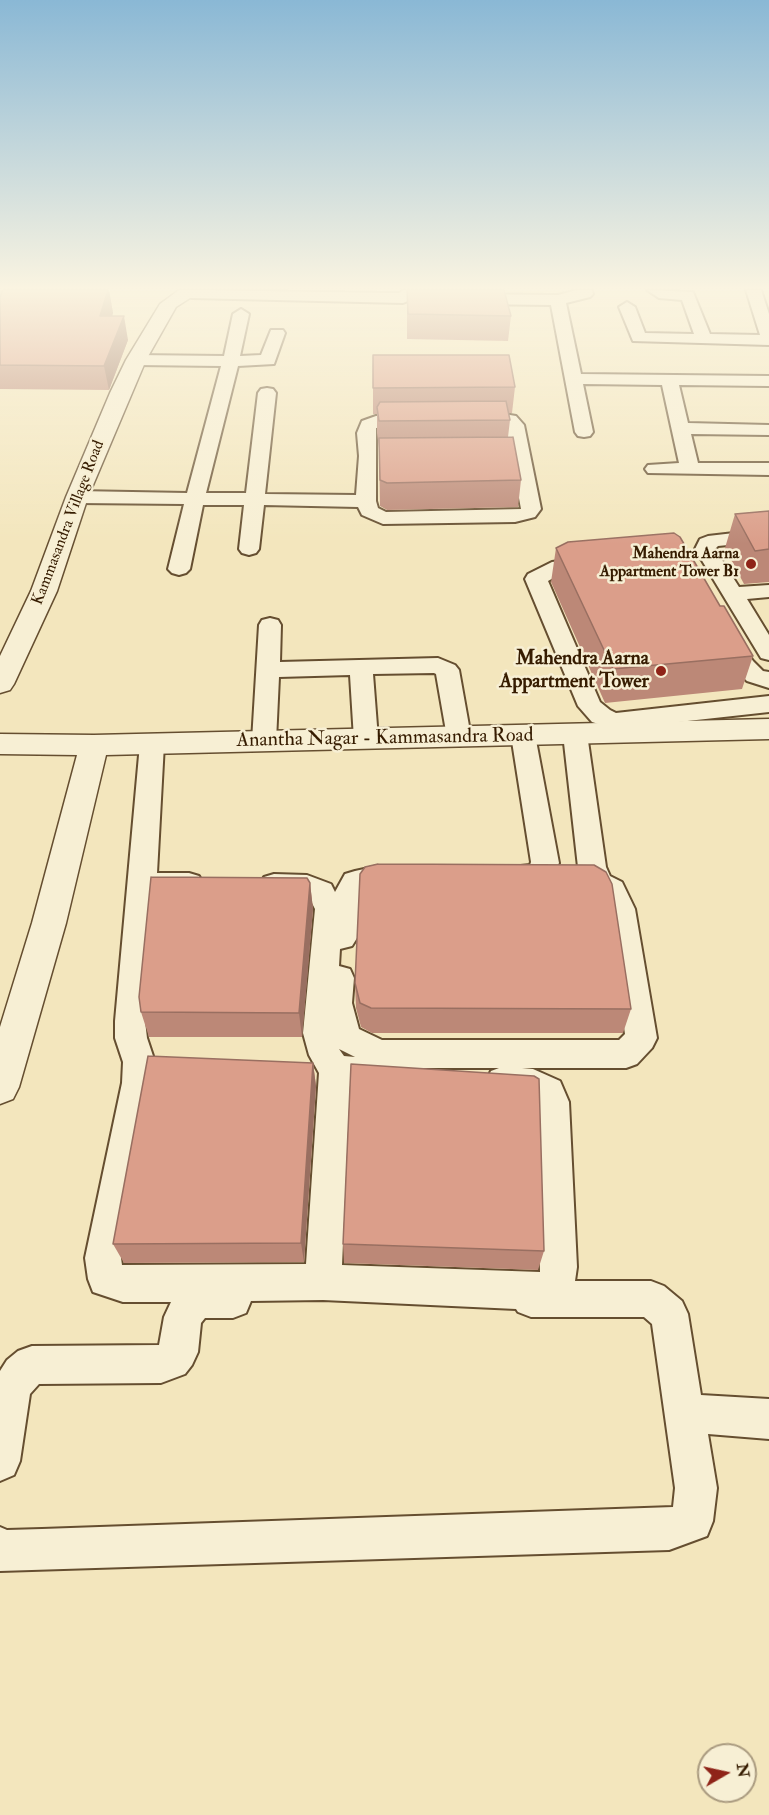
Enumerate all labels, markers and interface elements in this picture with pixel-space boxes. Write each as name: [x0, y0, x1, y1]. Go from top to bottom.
street label: Kammasandra Village Road: [29, 438, 109, 608]
place label: Mahendra Aarna Appartment Tower B1: [600, 545, 739, 583]
marker: Mahendra Aarna Appartment Tower B1: [744, 557, 758, 571]
place label: Mahendra Aarna Appartment Tower: [499, 648, 649, 695]
marker: Mahendra Aarna Appartment Tower: [654, 664, 668, 678]
street label: Anantha Nagar - Kammasandra Road: [236, 724, 534, 754]
north arrow: [697, 1743, 757, 1803]
text: N: [732, 1762, 754, 1779]

